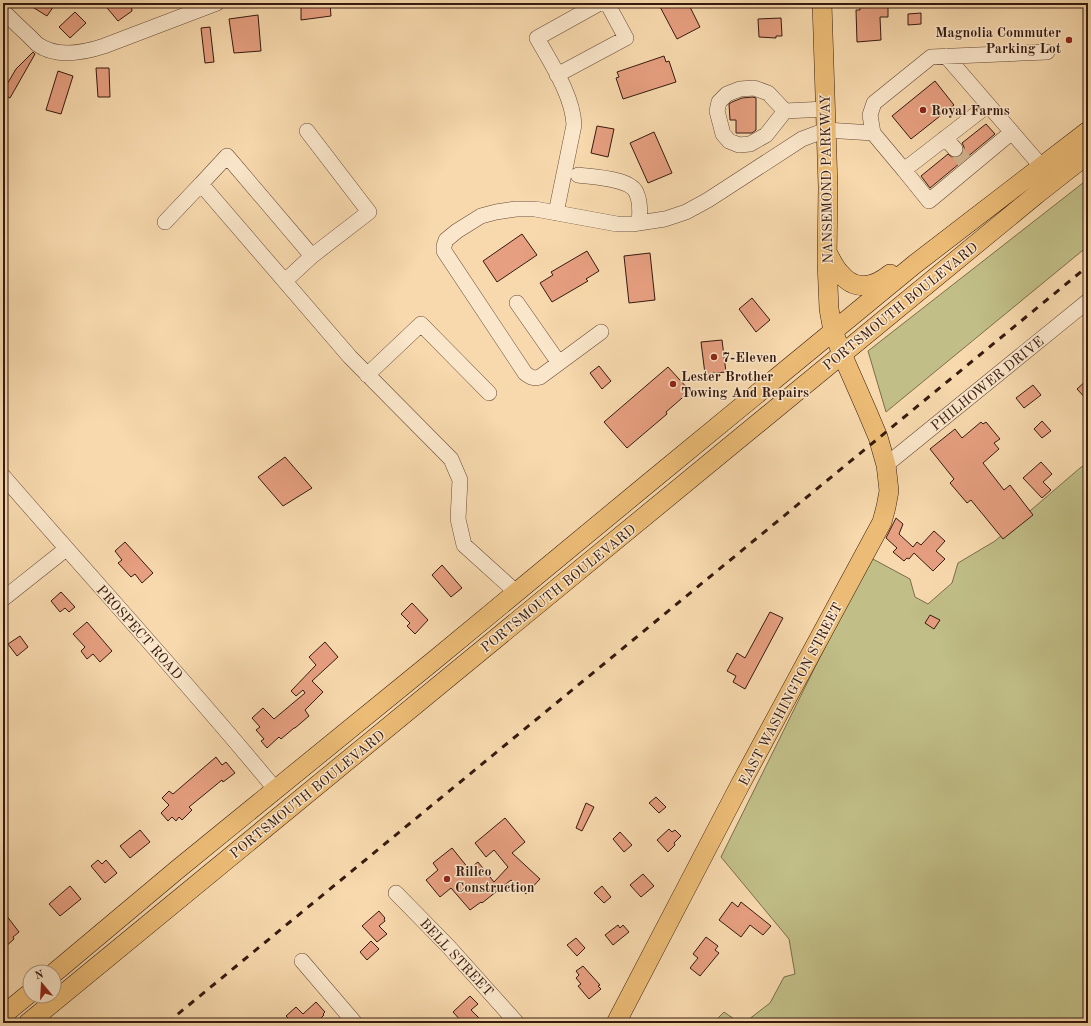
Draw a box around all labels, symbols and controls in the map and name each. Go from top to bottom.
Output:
place label: Magnolia Commuter Parking Lot [935,26,1061,56]
marker: Magnolia Commuter Parking Lot [1064,35,1074,45]
street label: NANSEMOND PARKWAY [819,94,835,264]
place label: Royal Farms [931,104,1010,118]
marker: Royal Farms [918,105,928,115]
street label: PORTSMOUTH BOULEVARD [821,240,981,373]
street label: PHILHOWER DRIVE [929,334,1047,433]
place label: 7-Eleven [722,351,777,365]
marker: 7-Eleven [709,352,719,362]
place label: Lester Brother Towing And Repairs [681,370,809,400]
marker: Lester Brother Towing And Repairs [668,379,678,389]
street label: PORTSMOUTH BOULEVARD [479,522,639,655]
street label: PROSPECT ROAD [94,583,185,682]
street label: EAST WASHINGTON STREET [737,601,845,788]
street label: PORTSMOUTH BOULEVARD [228,728,388,861]
place label: Rillco Construction [455,865,535,895]
marker: Rillco Construction [442,874,452,884]
street label: BELL STREET [417,916,495,999]
north arrow [22,964,62,1004]
text: N [34,969,46,982]

